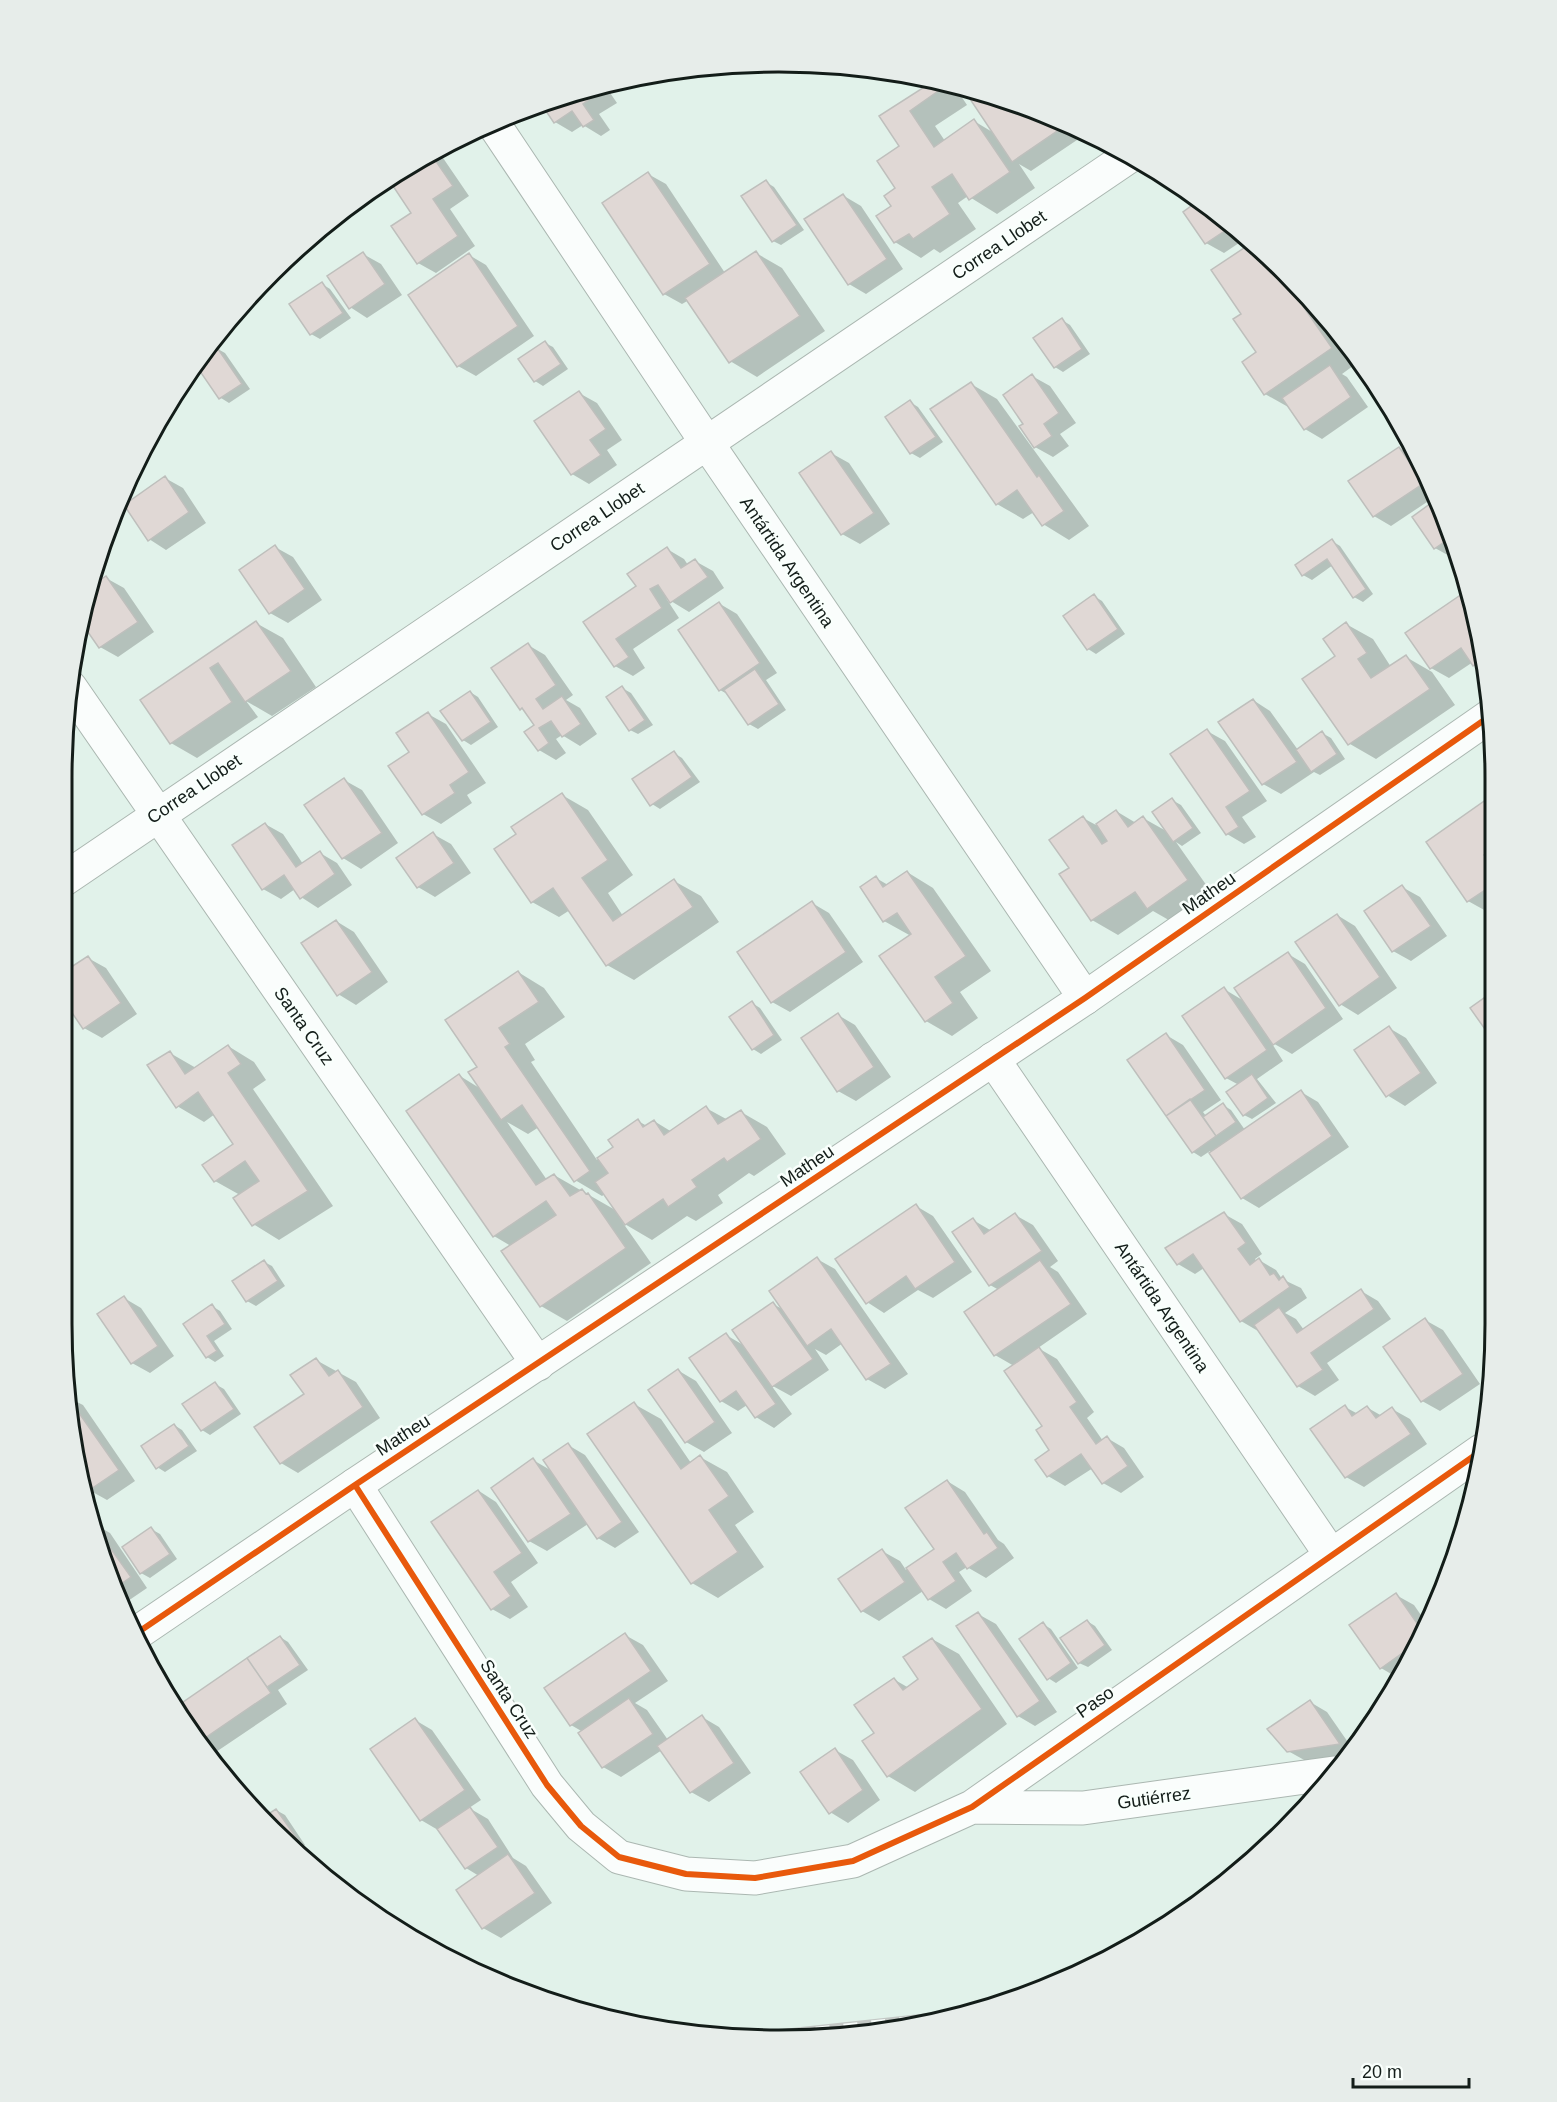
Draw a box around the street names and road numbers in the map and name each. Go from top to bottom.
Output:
street label: Correa Llobet [948,206,1050,284]
street label: Correa Llobet [546,478,648,556]
street label: Antártida Argentina [736,493,839,632]
street label: Correa Llobet [143,750,245,828]
street label: Matheu [1179,868,1239,918]
street label: Santa Cruz [270,983,338,1069]
street label: Matheu [777,1141,837,1191]
street label: Antártida Argentina [1111,1238,1214,1377]
street label: Matheu [372,1410,434,1460]
street label: Santa Cruz [476,1656,542,1742]
street label: Paso [1072,1682,1118,1722]
street label: Gutiérrez [1116,1783,1192,1813]

